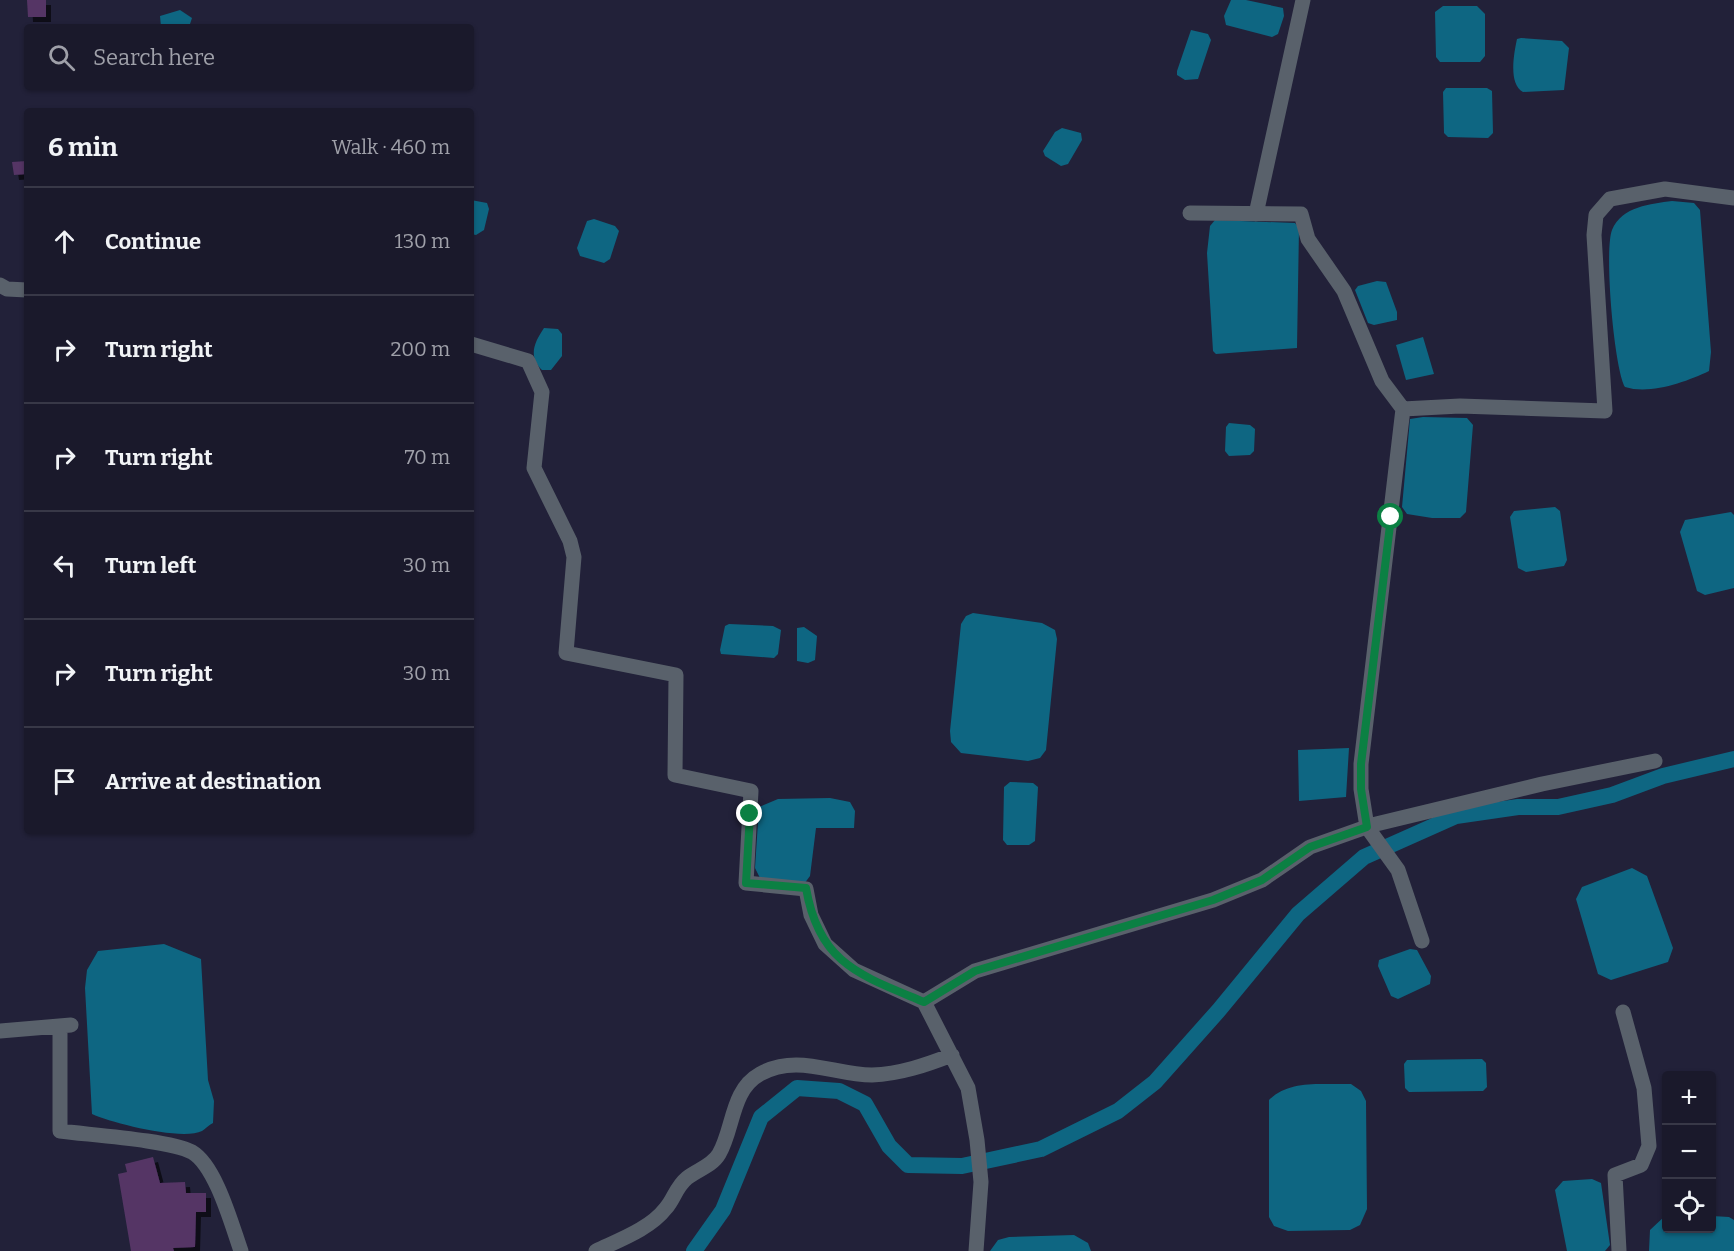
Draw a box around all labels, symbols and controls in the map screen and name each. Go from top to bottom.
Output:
search box [24,24,474,90]
icon: search [45,41,78,74]
text: Search here [93,44,215,71]
text: 6 min [48,132,118,163]
text: Walk · 460 m [332,135,450,159]
icon: ahead [48,225,81,258]
text: Continue [105,228,201,255]
text: 130 m [395,229,450,253]
icon: right [48,333,81,366]
text: Turn right [105,336,213,363]
text: 200 m [390,337,450,361]
icon: right [48,441,81,474]
text: Turn right [105,444,213,471]
text: 70 m [404,445,450,469]
route start [1377,503,1403,529]
icon: left [48,549,81,582]
text: Turn left [105,552,197,579]
text: 30 m [403,553,450,577]
icon: right [48,657,81,690]
text: Turn right [105,660,213,687]
text: 30 m [403,661,450,685]
icon: arrive [48,765,81,798]
text: Arrive at destination [105,768,321,795]
route end [736,800,762,826]
map controls [1662,1071,1716,1233]
button: + [1662,1071,1716,1125]
button: − [1662,1125,1716,1179]
button: locate [1662,1179,1716,1233]

